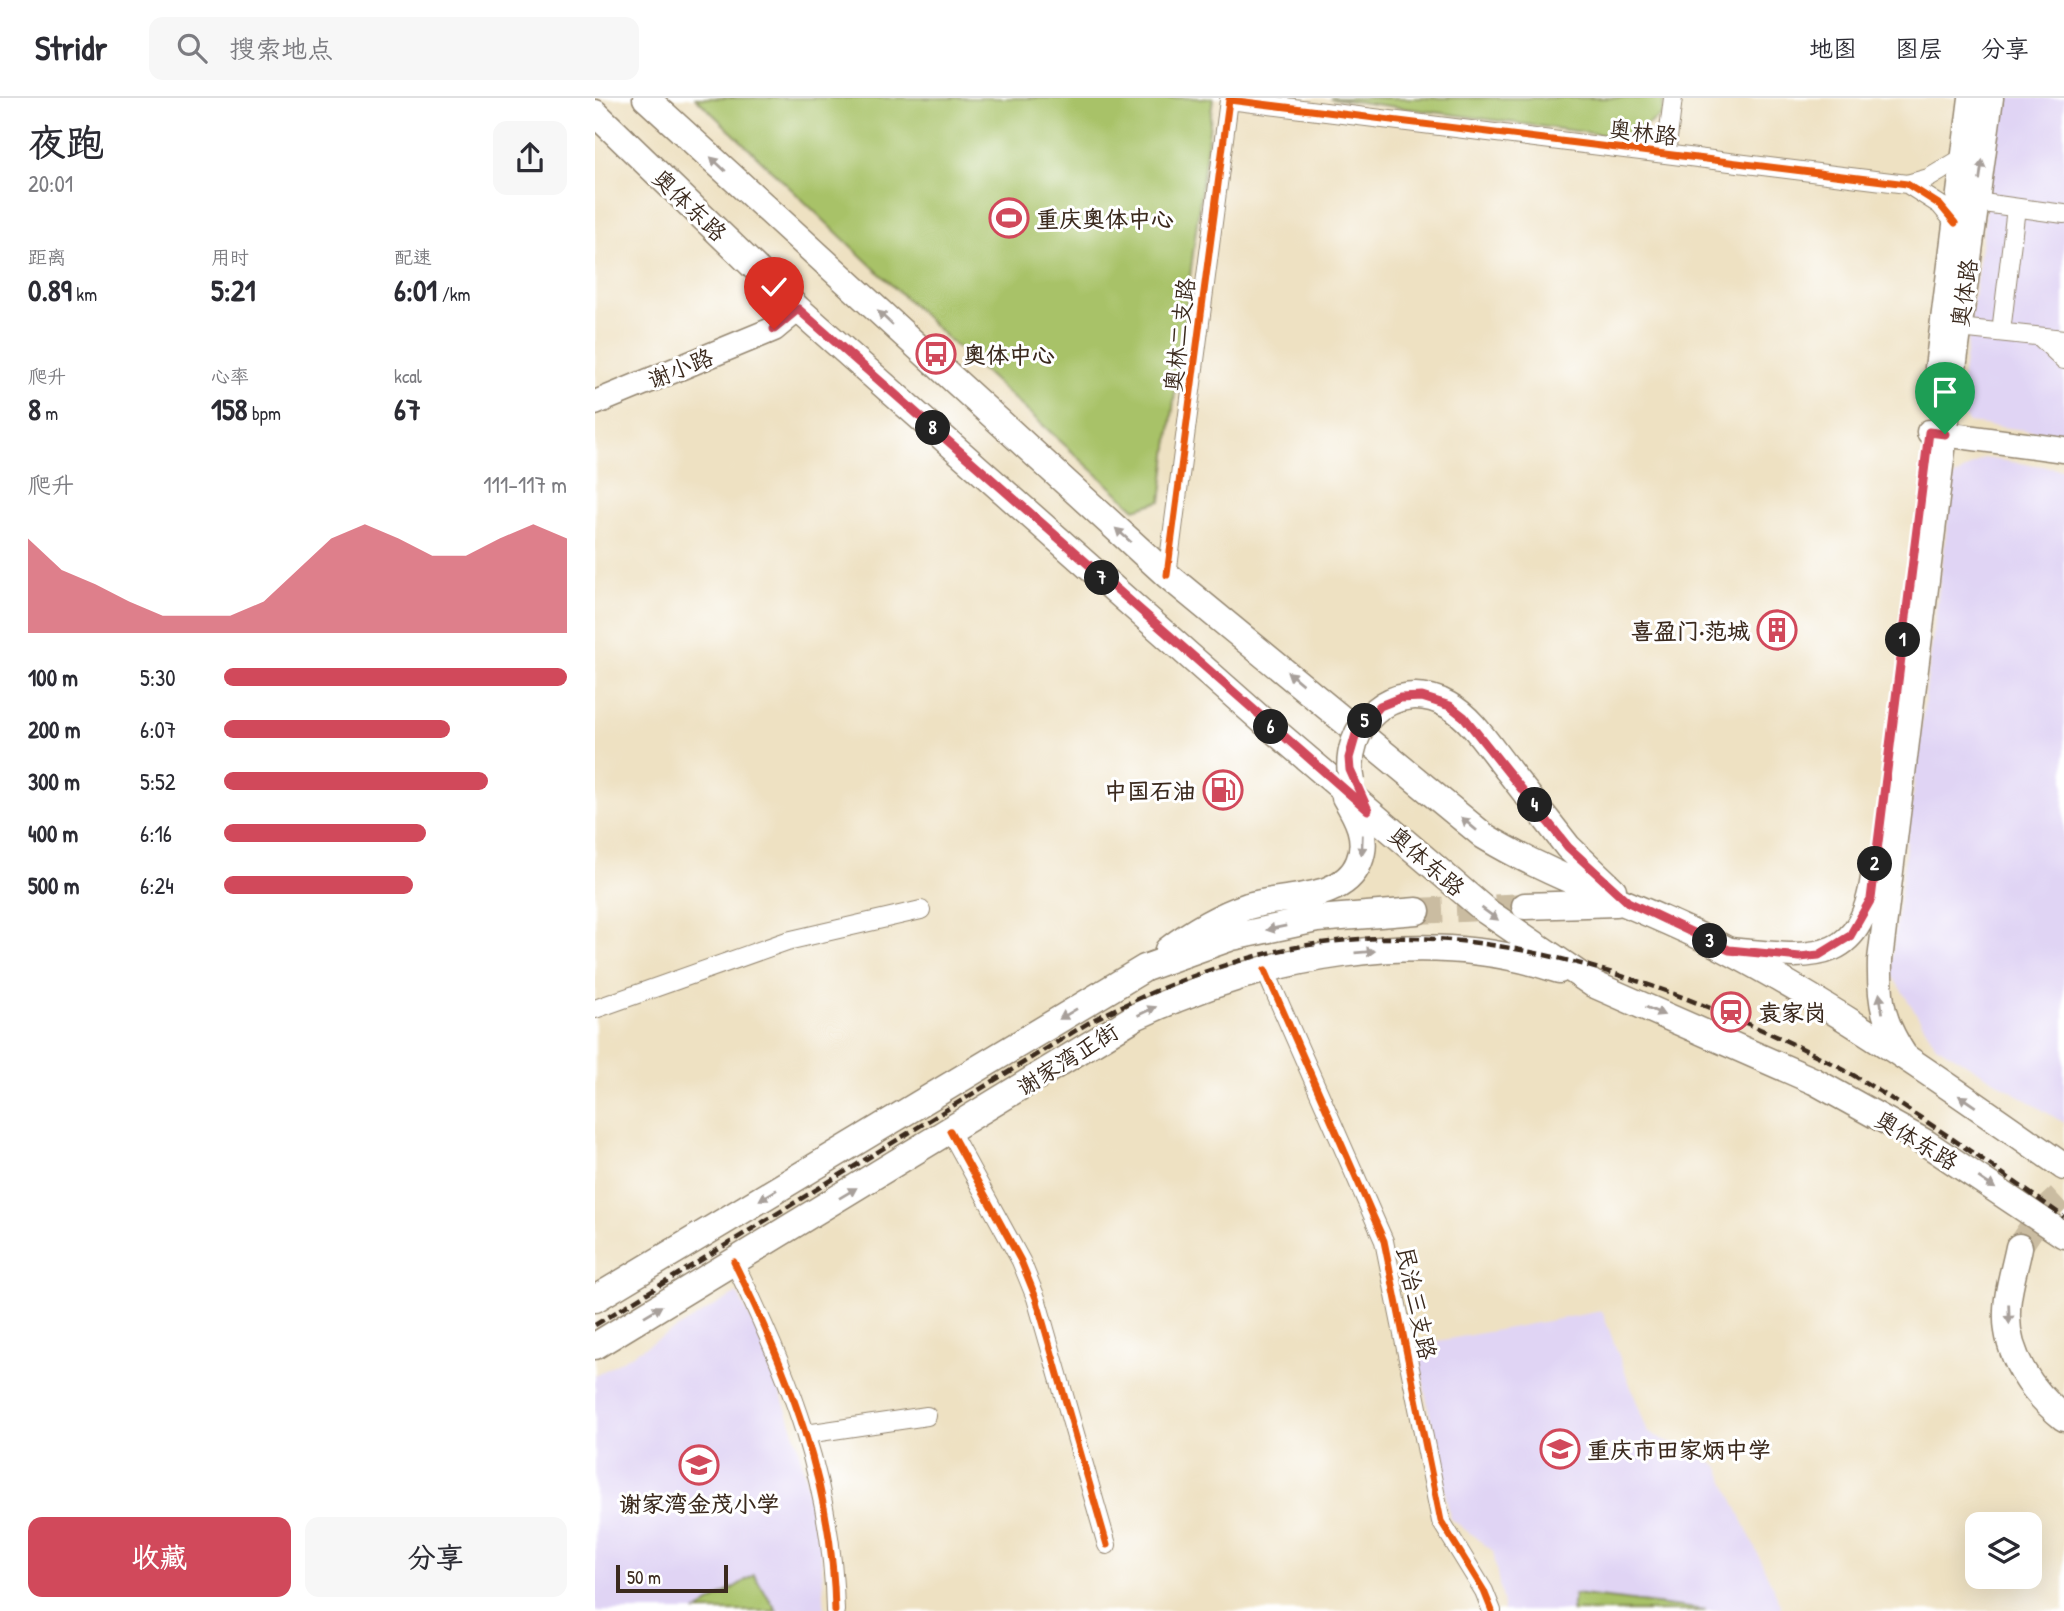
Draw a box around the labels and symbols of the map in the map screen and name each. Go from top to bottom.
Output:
street label: 奥林路 [1607,112,1679,152]
one-way arrow [710,156,727,172]
one-way arrow [1975,159,1986,181]
street label: 奥体东路 [646,162,734,248]
sports icon: 重庆奥体中心 [988,197,1030,239]
place label: 重庆奥体中心 [1036,203,1174,234]
pin [744,257,804,329]
street label: 奥体路 [1944,257,1984,329]
street label: 奥林二支路 [1157,276,1201,394]
one-way arrow [877,310,894,326]
bus stop icon: 奥体中心 [915,333,957,375]
place label: 奥体中心 [963,339,1055,370]
street label: 谢小路 [642,341,718,395]
pin [1915,362,1975,434]
pin: 8 [915,410,951,446]
one-way arrow [1115,528,1132,543]
pin: 7 [1085,560,1119,596]
building icon: 喜盈门·范城 [1756,609,1798,651]
place label: 喜盈门·范城 [1630,615,1750,646]
pin: 1 [1885,622,1921,658]
one-way arrow [1286,671,1304,686]
pin: 5 [1347,704,1383,738]
pin: 6 [1253,710,1289,744]
fuel station icon: 中国石油 [1202,769,1244,811]
place label: 中国石油 [1104,775,1196,806]
pin: 4 [1517,788,1553,822]
one-way arrow [1461,817,1478,832]
street label: 奥体东路 [1382,819,1472,903]
one-way arrow [1356,834,1367,856]
pin: 2 [1857,846,1893,882]
one-way arrow [1481,907,1499,921]
one-way arrow [1265,922,1287,933]
pin: 3 [1693,924,1727,958]
one-way arrow [1355,946,1377,957]
station icon: 袁家岗 [1710,991,1752,1033]
one-way arrow [1875,992,1886,1014]
place label: 袁家岗 [1758,997,1827,1028]
one-way arrow [1137,1005,1157,1017]
one-way arrow [1645,1005,1665,1017]
one-way arrow [1058,1008,1077,1021]
street label: 谢家湾正街 [1010,1015,1124,1103]
one-way arrow [1958,1095,1977,1108]
street label: 奥体东路 [1870,1103,1964,1177]
one-way arrow [1978,1176,1996,1190]
one-way arrow [838,1187,858,1200]
one-way arrow [758,1188,777,1201]
street label: 民治三支路 [1390,1244,1444,1362]
one-way arrow [2003,1303,2014,1325]
one-way arrow [644,1304,663,1317]
school or university icon: 重庆市田家炳中学 [1539,1428,1581,1470]
place label: 重庆市田家炳中学 [1587,1434,1771,1465]
school or university icon: 谢家湾金茂小学 [678,1444,720,1486]
place label: 谢家湾金茂小学 [619,1488,780,1519]
scale bar [616,1562,728,1594]

